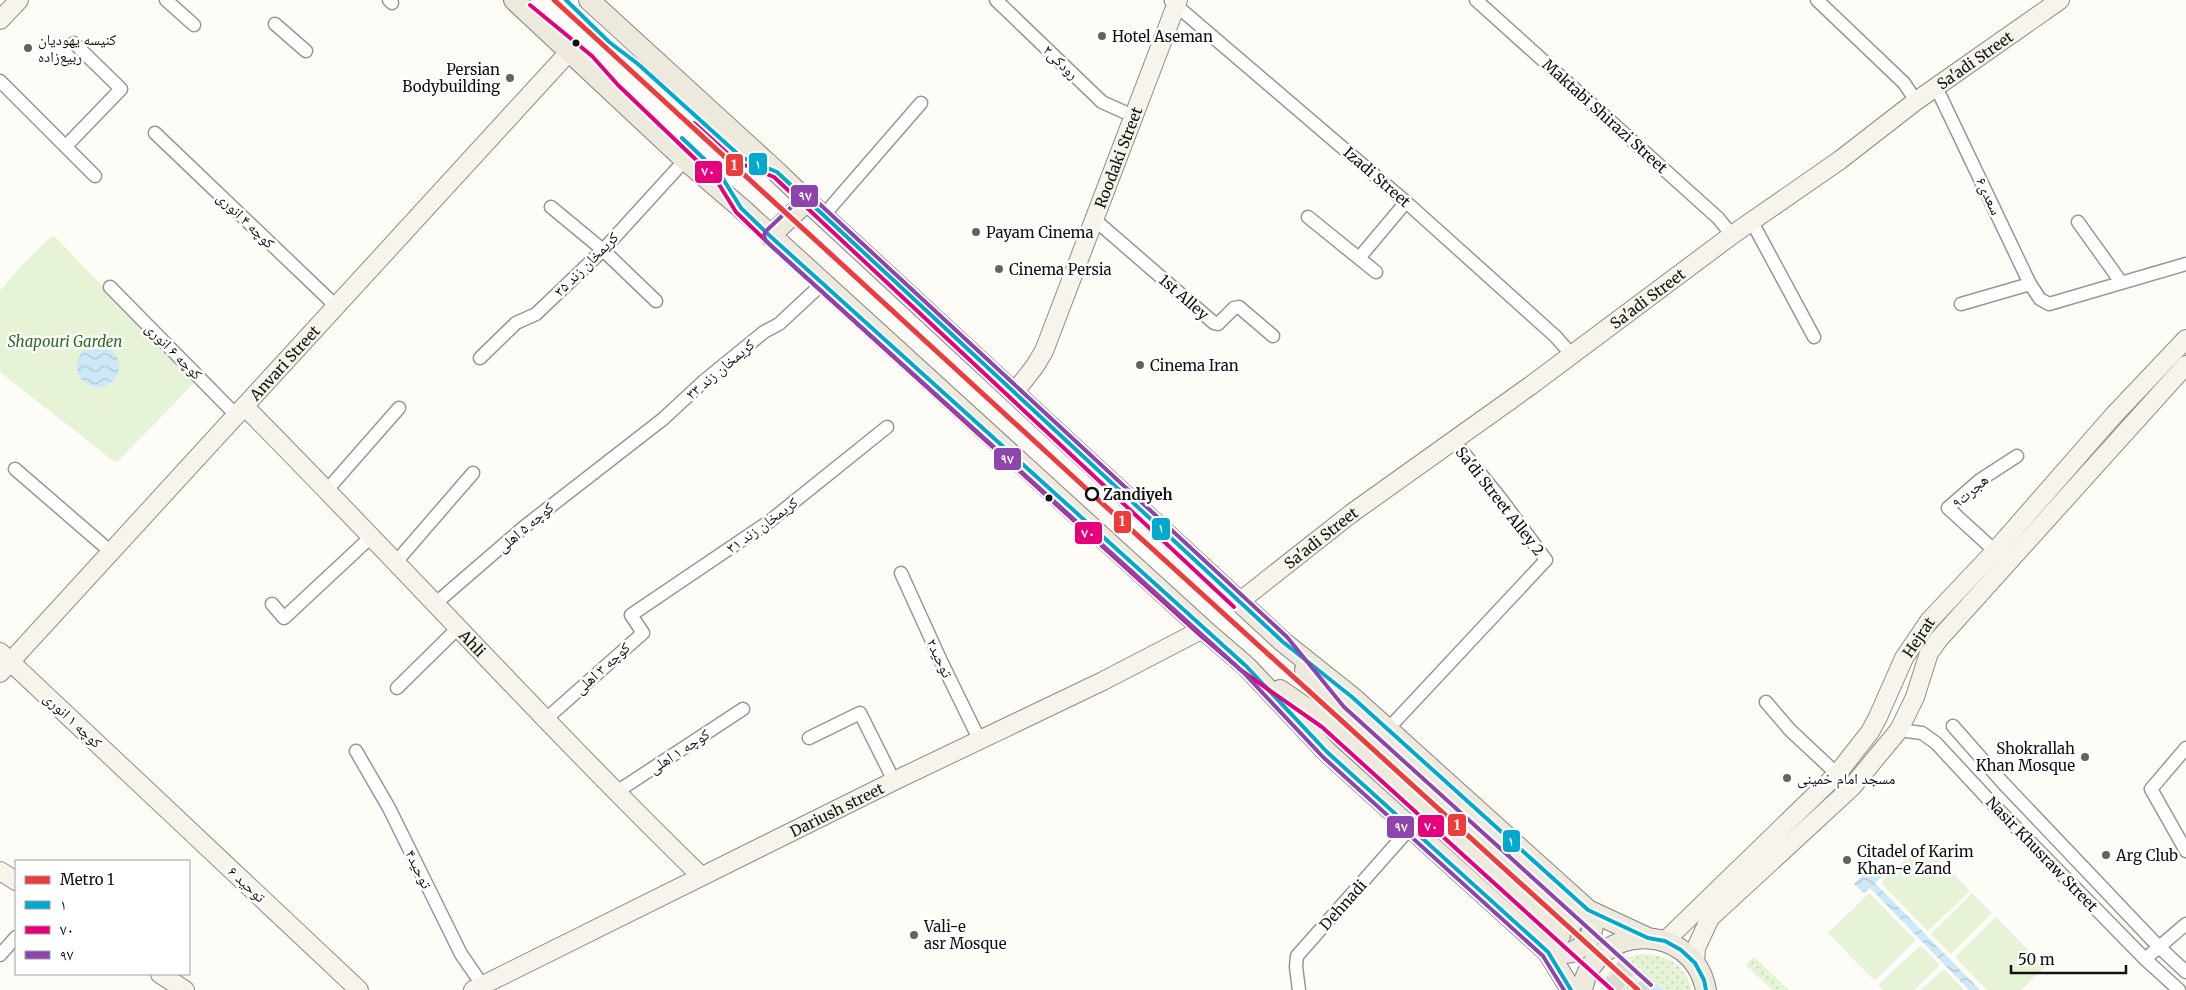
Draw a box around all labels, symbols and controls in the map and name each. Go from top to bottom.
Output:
place label: Hotel Aseman [1112,27,1213,46]
street label: Sa'adi Street [1933,27,2017,93]
place label: کنیسه یهودیان ربیع‌زاده [38,30,116,67]
marker: Hotel Aseman [1096,30,1108,42]
unlabelled marker [571,38,581,48]
street label: رودکی۲ [1038,40,1083,84]
marker: کنیسه یهودیان ربیع‌زاده [22,42,34,54]
street label: Maktabi Shirazi Street [1539,55,1671,177]
place label: Persian Bodybuilding [402,60,500,96]
marker: Persian Bodybuilding [504,72,516,84]
street label: Roodaki Street [1090,104,1146,211]
street label: Izadi Street [1340,143,1414,211]
line badge: ۱ [748,152,768,176]
line badge: 1 [725,153,744,177]
text: ۱ [755,155,761,173]
text: 1 [731,156,738,174]
line badge: ۷۰ [694,160,723,184]
text: ۷۰ [701,162,715,180]
street label: سعدی۶ [1971,174,2006,218]
line badge: ۹۷ [790,184,819,208]
text: ۹۷ [798,187,812,205]
street label: کوچه ۴ انوری [212,188,279,253]
place label: Payam Cinema [986,223,1093,242]
marker: Payam Cinema [970,226,982,238]
street label: کریمخان زند ۳۵ [550,228,623,301]
place label: Cinema Persia [1009,260,1112,279]
marker: Cinema Persia [993,263,1005,275]
street label: Sa'adi Street [1606,264,1689,332]
street label: 1st Alley [1155,270,1213,324]
street label: کوچه ۶ انوری [141,318,207,384]
street label: Anvari Street [245,321,324,405]
park label: Shapouri Garden [8,332,122,351]
street label: کریمخان زند ۳۳ [682,335,759,404]
place label: Cinema Iran [1150,356,1239,375]
marker: Cinema Iran [1134,359,1146,371]
street label: Sa'di Street Alley 2 [1452,443,1548,559]
line badge: ۹۷ [993,447,1022,471]
text: ۹۷ [1000,450,1014,468]
street label: هجرت۹ [1948,470,1992,512]
place label: Zandiyeh [1103,485,1172,504]
marker: Zandiyeh [1085,487,1099,501]
street label: کریمخان زند ۳۱ [723,493,802,558]
unlabelled marker [1044,493,1054,503]
street label: کوچه ۵ اهلی [493,498,558,557]
street label: Sa'adi Street [1280,503,1361,573]
line badge: 1 [1113,510,1132,534]
text: 1 [1119,512,1126,530]
line badge: ۱ [1151,517,1171,541]
text: ۱ [1158,519,1164,537]
line badge: ۷۰ [1074,521,1103,545]
text: ۷۰ [1081,524,1095,542]
street label: Hejrat [1898,613,1939,661]
street label: Ahli [455,625,490,661]
street label: توحید۲ [923,635,958,681]
street label: کوچه ۳ اهلی [570,638,635,699]
street label: کوچه ۱ انوری [39,688,106,753]
street label: کوچه ۱ اهلی [645,724,713,778]
place label: Shokrallah Khan Mosque [1976,739,2075,775]
marker: Shokrallah Khan Mosque [2079,751,2091,763]
place label: مسجد امام خمینی [1797,769,1896,789]
marker: مسجد امام خمینی [1781,772,1793,784]
street label: Dariush street [787,778,887,841]
street label: Nasir Khusraw Street [1982,793,2102,916]
line badge: 1 [1447,813,1467,837]
line badge: ۷۰ [1417,814,1445,838]
line badge: ۹۷ [1386,815,1415,839]
text: 1 [1454,816,1461,834]
text: ۷۰ [1424,817,1438,835]
text: ۹۷ [1394,818,1408,836]
line badge: ۱ [1502,829,1521,853]
text: ۱ [1508,832,1514,850]
place label: Citadel of Karim Khan-e Zand [1857,842,1974,878]
street label: توحید۴ [401,846,437,892]
place label: Arg Club [2115,846,2178,865]
marker: Arg Club [2100,849,2112,861]
marker: Citadel of Karim Khan-e Zand [1841,854,1853,866]
legend [15,860,190,975]
street label: ۶ توحید [224,862,270,907]
text: Metro 1 [60,870,114,889]
street label: Dehnadi [1315,876,1371,934]
text: ۱ [60,895,67,914]
place label: Vali-e asr Mosque [923,917,1007,953]
text: ۷۰ [60,920,73,939]
marker: Vali-e asr Mosque [908,929,920,941]
scale bar [2011,942,2126,974]
text: ۹۷ [60,945,74,964]
text: 50 m [2018,950,2055,969]

